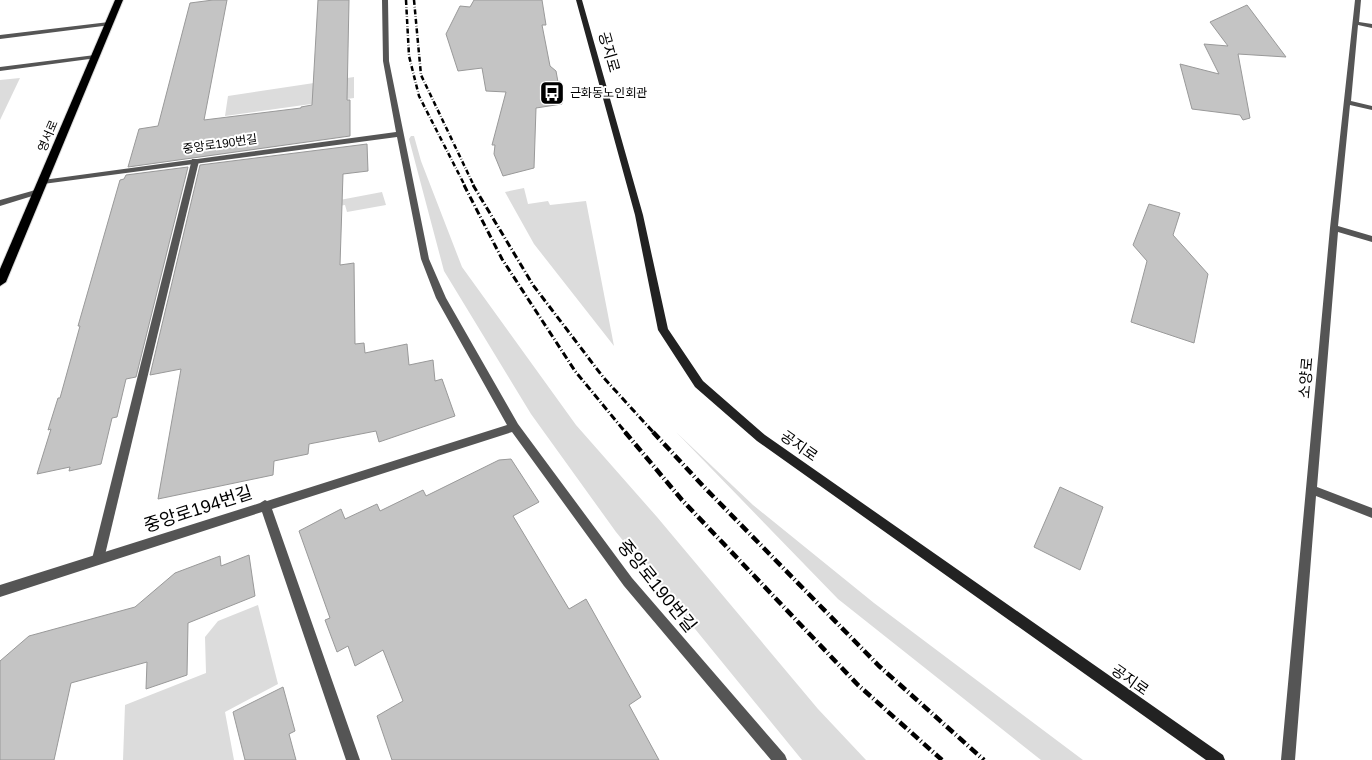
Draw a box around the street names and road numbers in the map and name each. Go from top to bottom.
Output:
street label: 공지로 [596,30,623,74]
street label: 영서로 [35,118,61,154]
street label: 중앙로190번길 [182,132,258,156]
street label: 소양로 [1295,357,1316,399]
street label: 공지로 [777,427,821,464]
street label: 중앙로194번길 [141,482,255,536]
street label: 중앙로190번길 [614,536,700,636]
street label: 공지로 [1108,661,1152,698]

